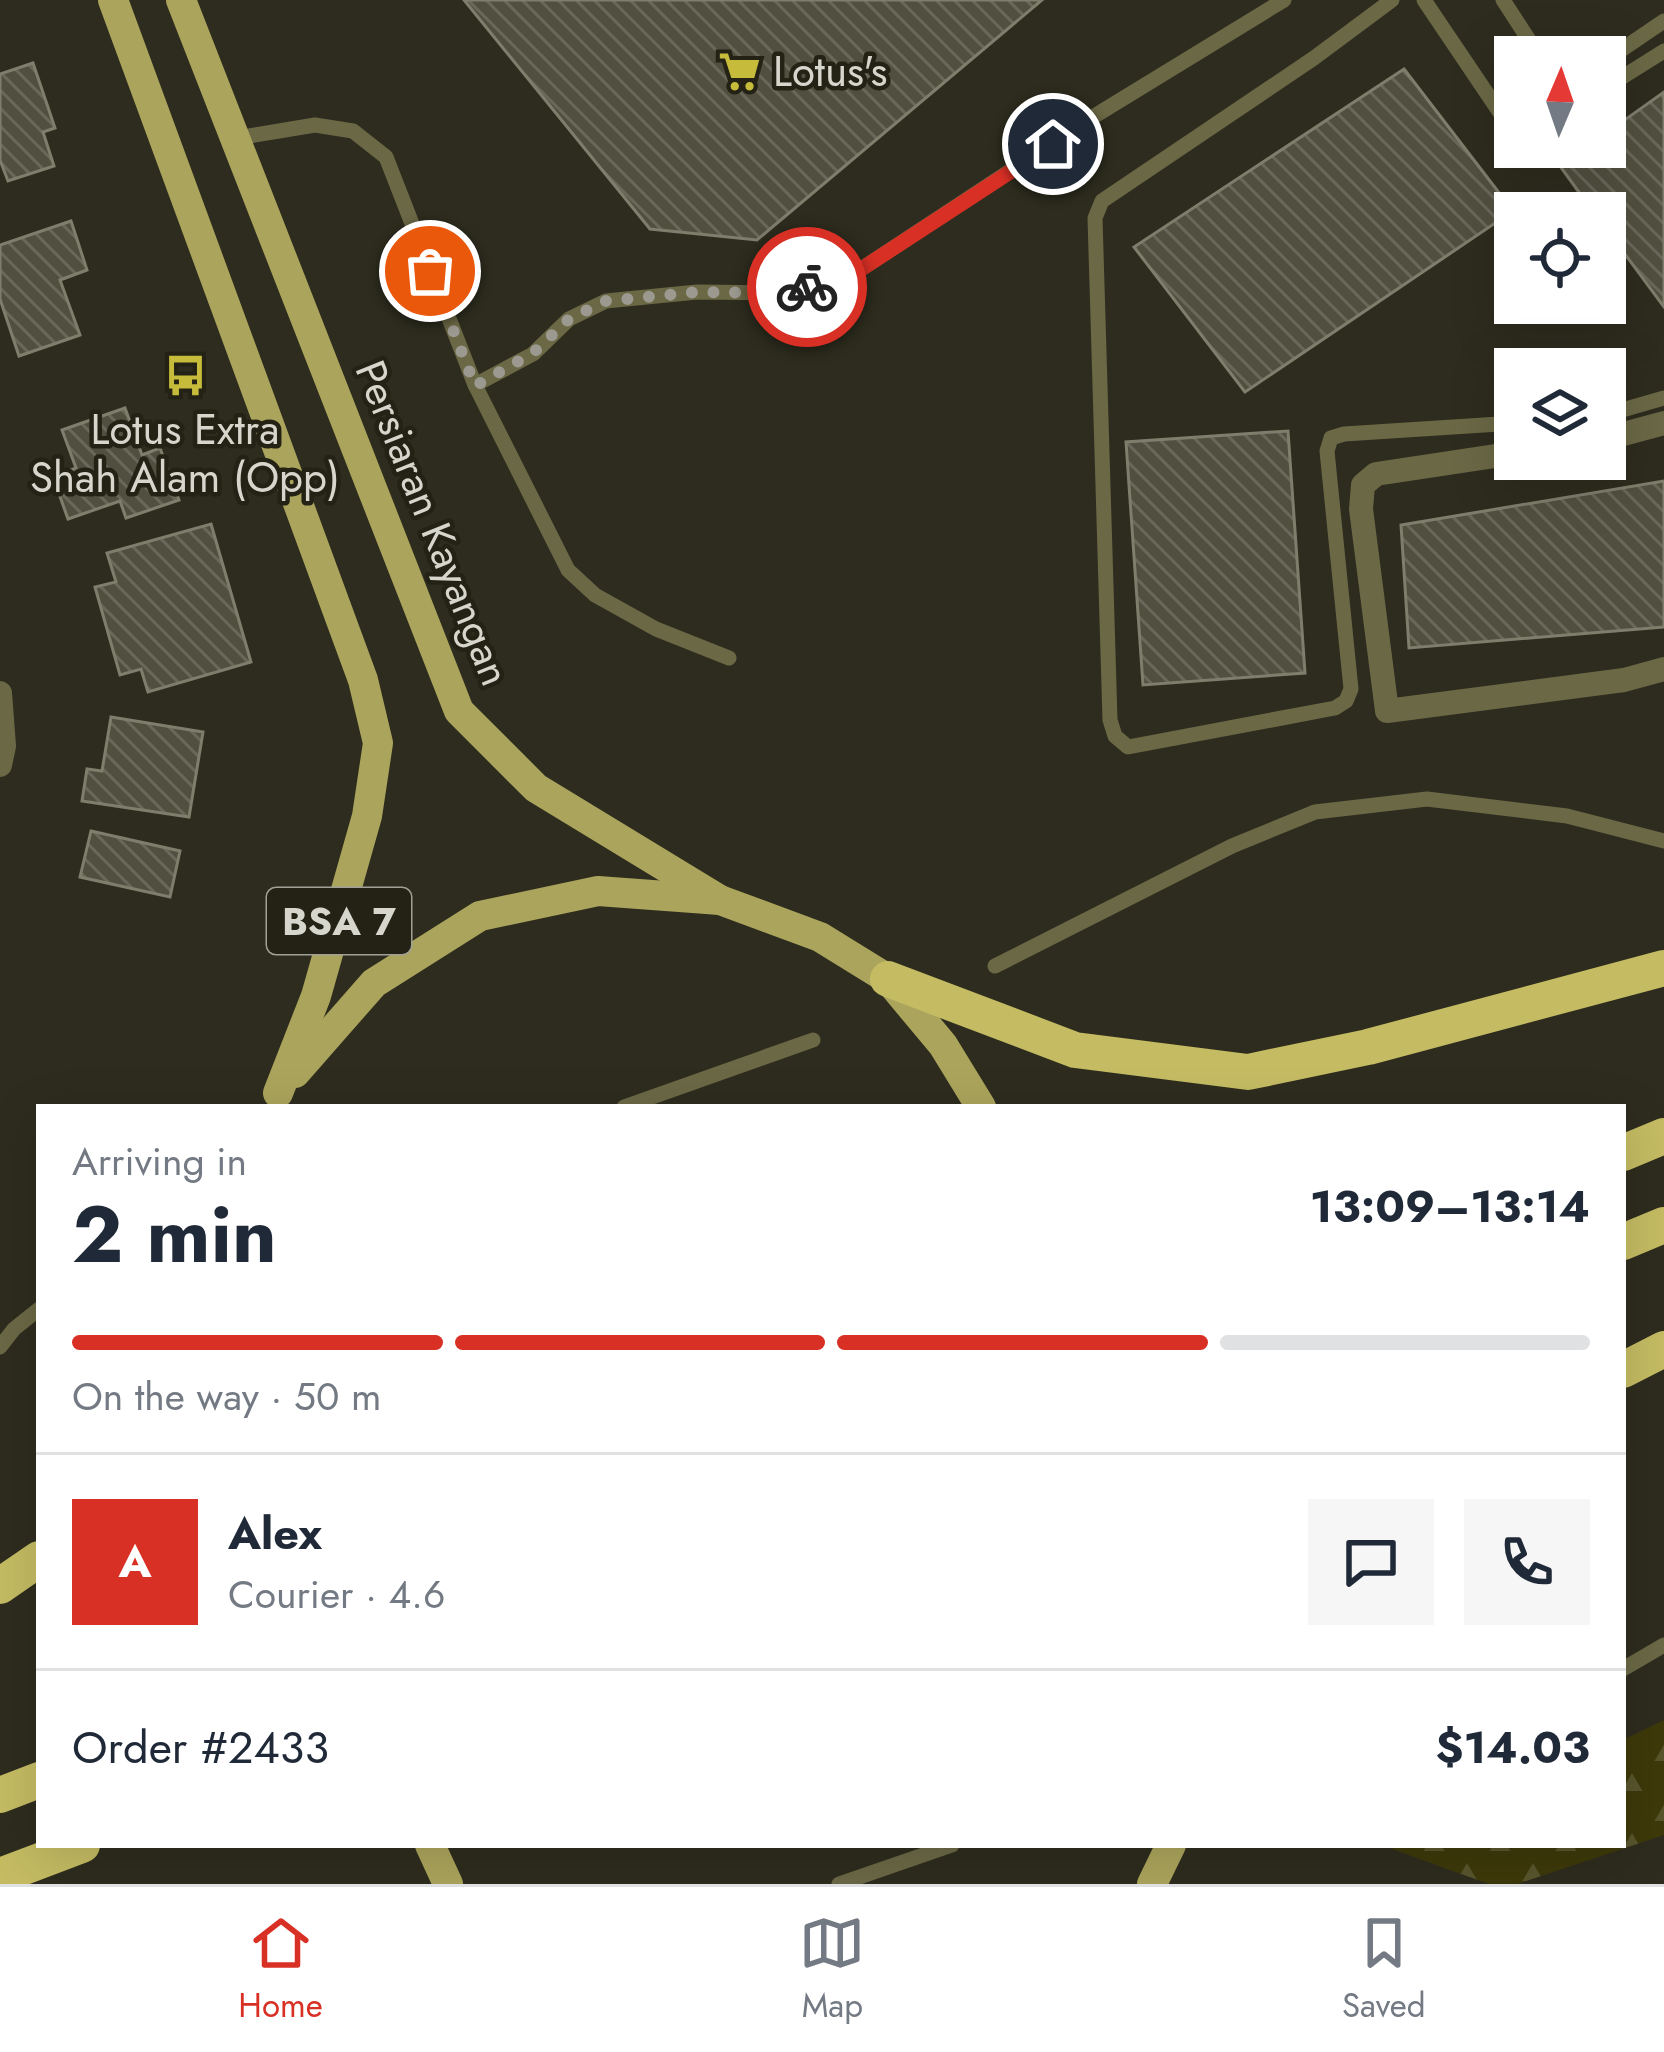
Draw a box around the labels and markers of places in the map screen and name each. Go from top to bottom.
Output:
place label: Lotus's [773,41,887,102]
supermarket icon: Lotus's [716,48,762,94]
pin [1002,93,1104,195]
pin [379,220,481,322]
bus stop icon: Lotus Extra Shah Alam (Opp) [162,352,208,398]
place label: Lotus Extra Shah Alam (Opp) [30,399,340,508]

